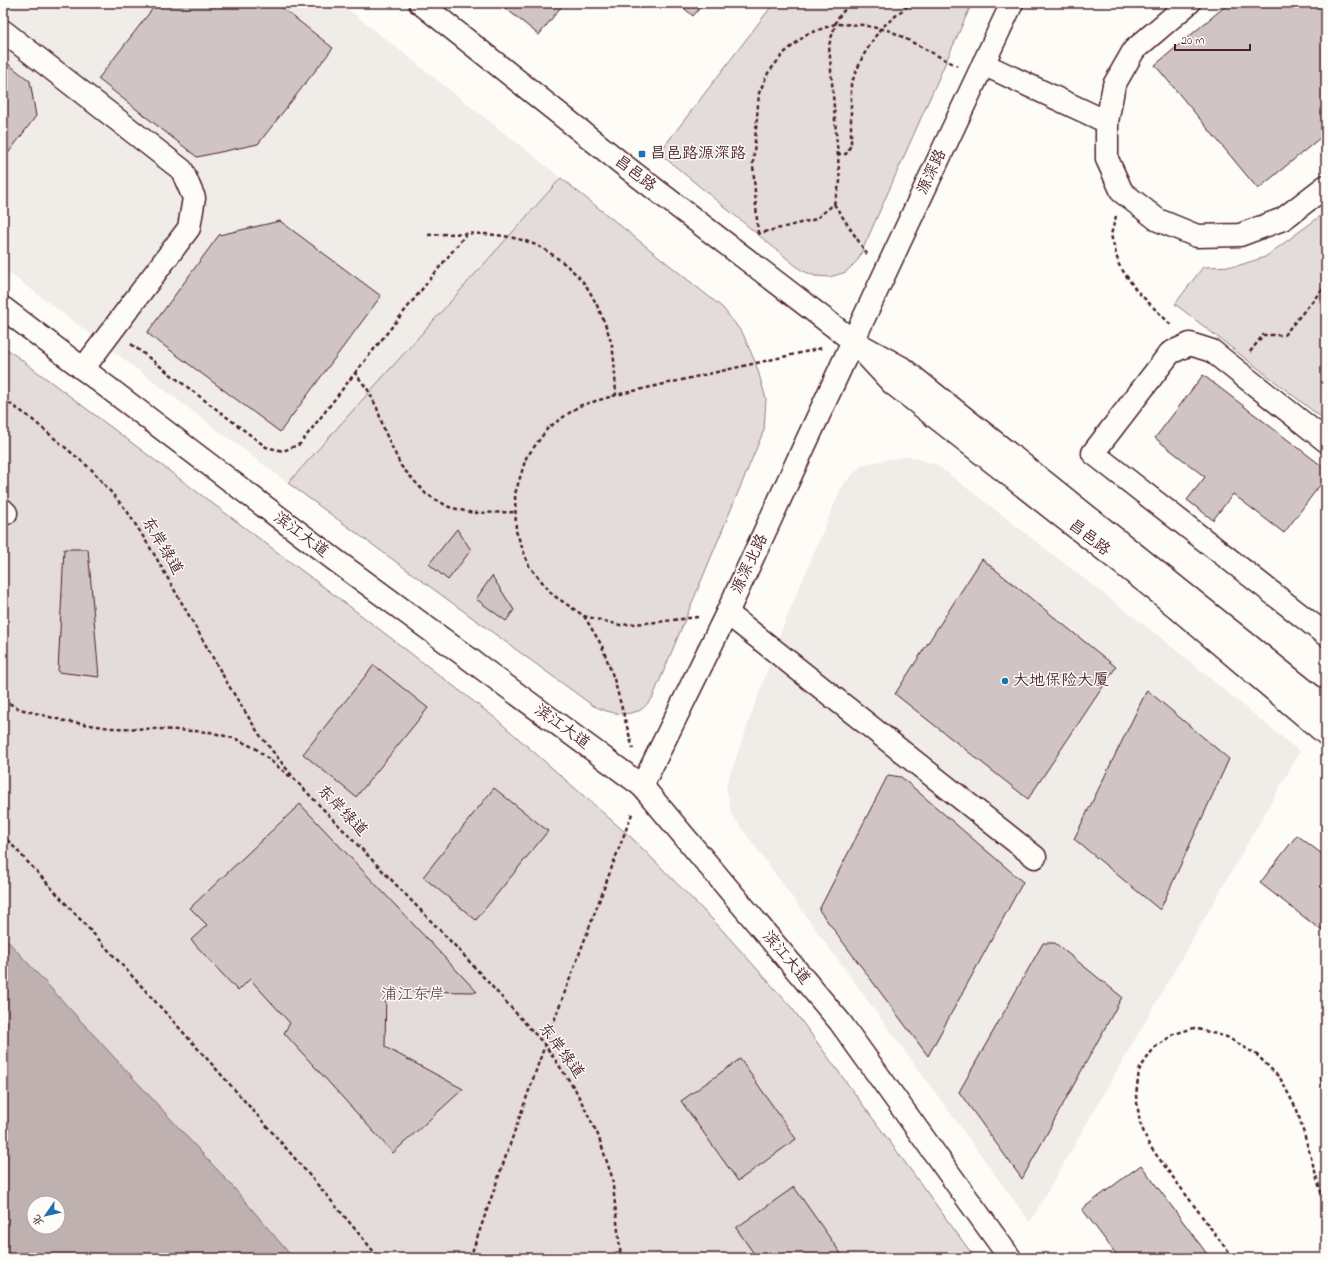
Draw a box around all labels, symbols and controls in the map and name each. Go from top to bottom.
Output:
scale bar [1175,26,1250,52]
text: 20 m [1181,32,1204,50]
place label: 昌邑路源深路 [650,142,746,166]
street label: 源深路 [911,145,953,199]
marker: 昌邑路源深路 [637,149,647,159]
street label: 昌邑路 [609,150,661,198]
street label: 滨江大道 [268,506,334,564]
street label: 东岸绿道 [135,512,189,580]
street label: 昌邑路 [1063,514,1115,562]
street label: 源深北路 [726,530,774,598]
place label: 大地保险大厦 [1013,669,1109,693]
marker: 大地保险大厦 [1000,676,1010,686]
street label: 滨江大道 [529,698,595,756]
street label: 东岸绿道 [311,780,373,842]
street label: 滨江大道 [756,926,816,990]
park label: 浦江东岸 [381,983,445,1007]
street label: 东岸绿道 [532,1018,590,1084]
north arrow [26,1195,66,1235]
text: 北 [29,1211,48,1229]

